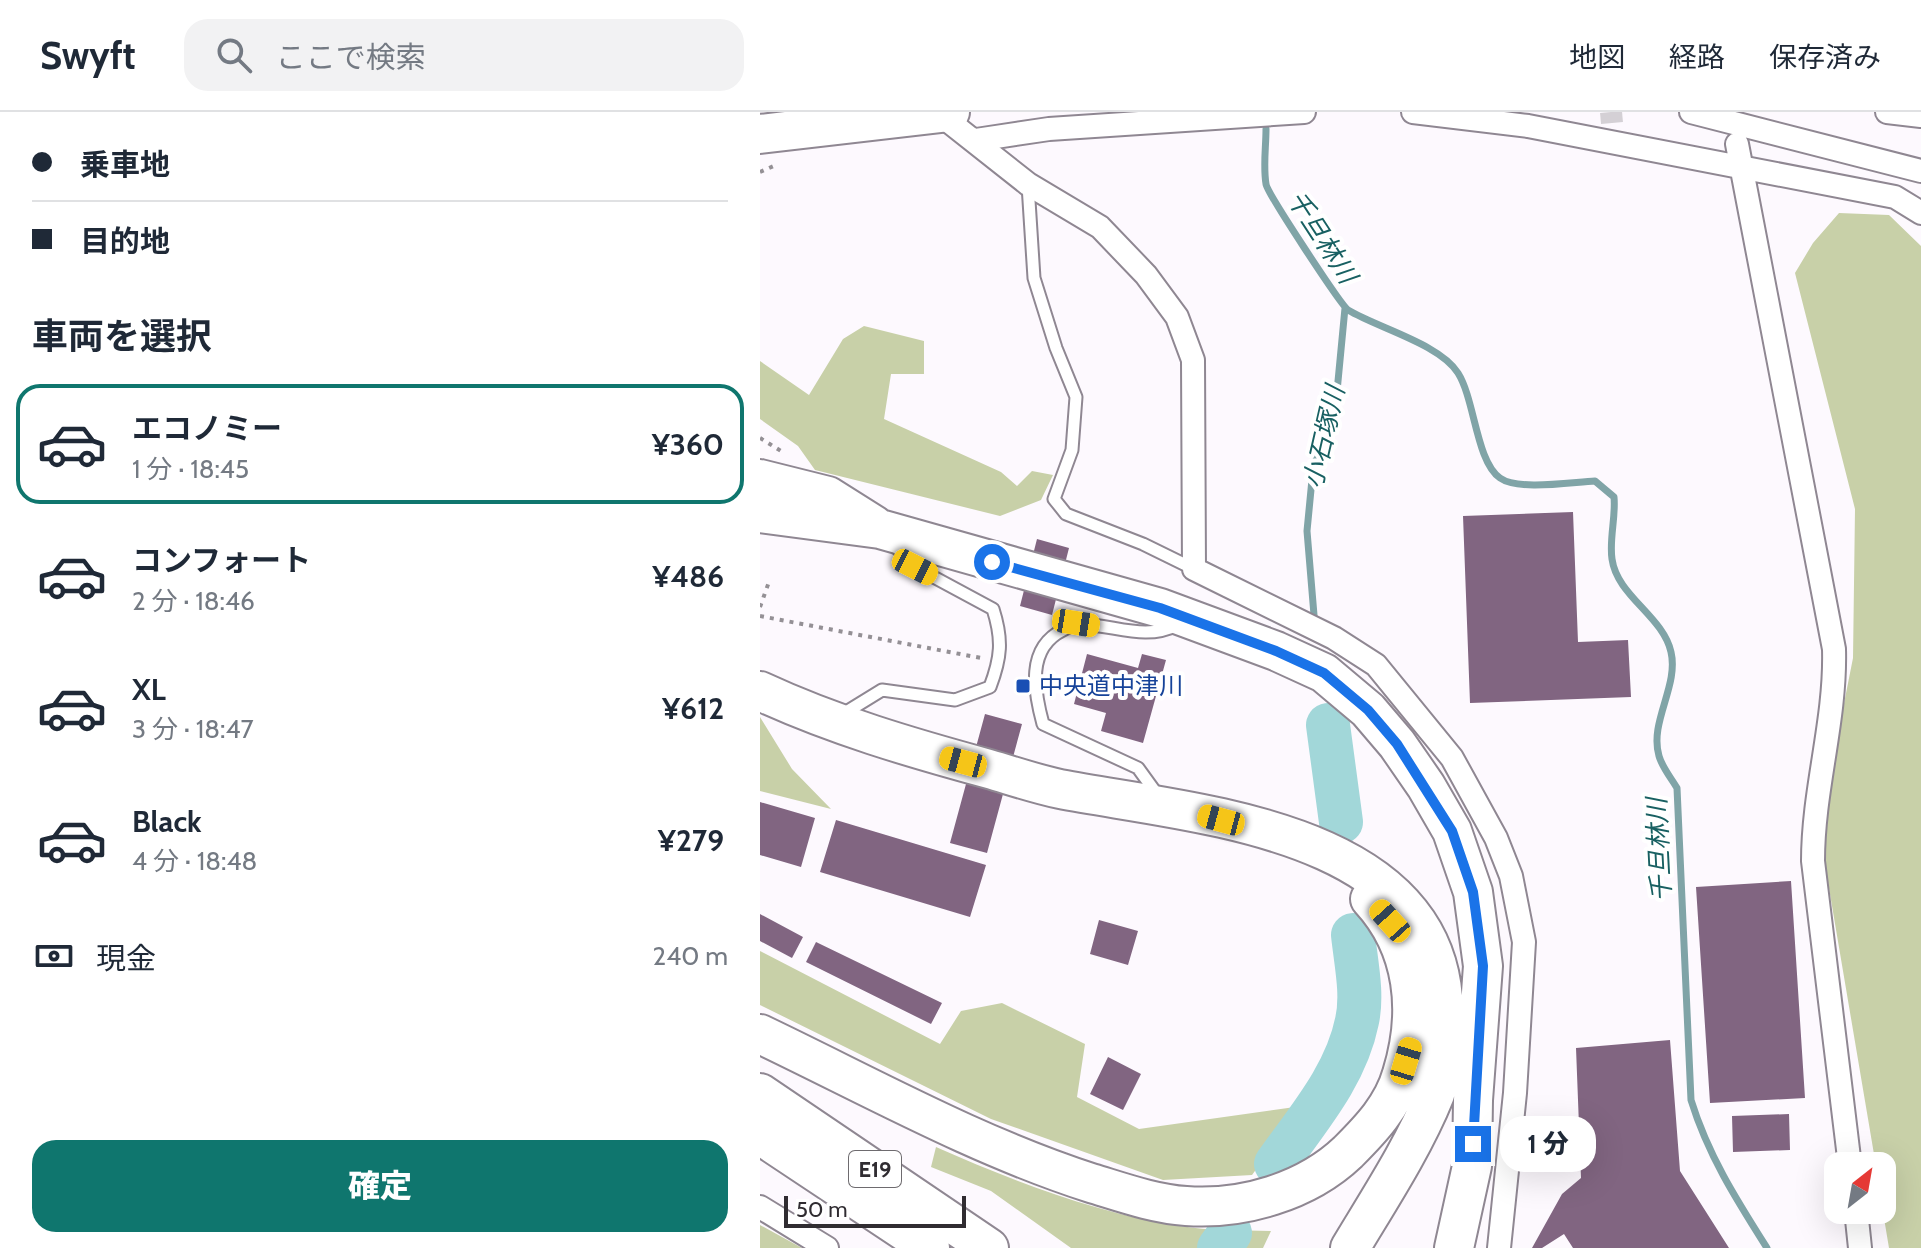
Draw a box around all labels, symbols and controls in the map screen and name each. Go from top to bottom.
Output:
search box [184,19,744,91]
text: Swyft [40,32,136,79]
icon: search [212,33,256,77]
text: ここで検索 [276,39,426,76]
text: 地図 [1569,40,1625,74]
text: 経路 [1669,40,1725,74]
text: 保存済み [1769,40,1881,74]
text: 乗車地 [80,146,170,183]
water label: 千旦林川 [1280,185,1365,292]
text: 目的地 [80,223,170,260]
text: 車両を選択 [32,314,212,358]
water label: 小石塚川 [1297,380,1352,491]
icon: car [36,408,108,480]
text: エコノミー [132,410,282,447]
text: ¥360 [652,426,724,463]
text: 1 分 · 18:45 [132,453,249,485]
icon: car [36,540,108,612]
text: コンフォート [132,542,311,579]
route start [974,544,1010,580]
car [888,545,942,589]
text: ¥486 [652,558,724,595]
text: 2 分 · 18:46 [132,585,255,617]
car [1050,607,1102,639]
text: XL [132,671,166,708]
place label: 中央道中津川 [1039,671,1183,700]
icon: car [36,672,108,744]
marker: 中央道中津川 [1014,677,1032,695]
text: ¥612 [662,690,724,727]
text: 3 分 · 18:47 [132,713,254,745]
car [937,744,989,780]
water label: 千旦林川 [1640,794,1678,903]
car [1195,802,1247,838]
text: Black [132,803,202,840]
icon: car [36,804,108,876]
text: ¥279 [658,822,724,859]
text: 4 分 · 18:48 [132,845,257,877]
car [1365,895,1415,947]
icon: cash [32,934,76,978]
text: 現金 [96,940,156,977]
text: 240 m [653,940,728,972]
car [1388,1035,1424,1087]
callout: 1 分 [1501,1116,1597,1172]
route end [1455,1126,1491,1162]
text: 1 分 [1527,1128,1569,1160]
button: 確定 [32,1140,728,1232]
road number: E19 [849,1151,901,1187]
north arrow [1824,1152,1896,1224]
map controls [1824,1152,1896,1224]
scale bar [784,1192,966,1228]
text: 50 m [796,1196,848,1223]

